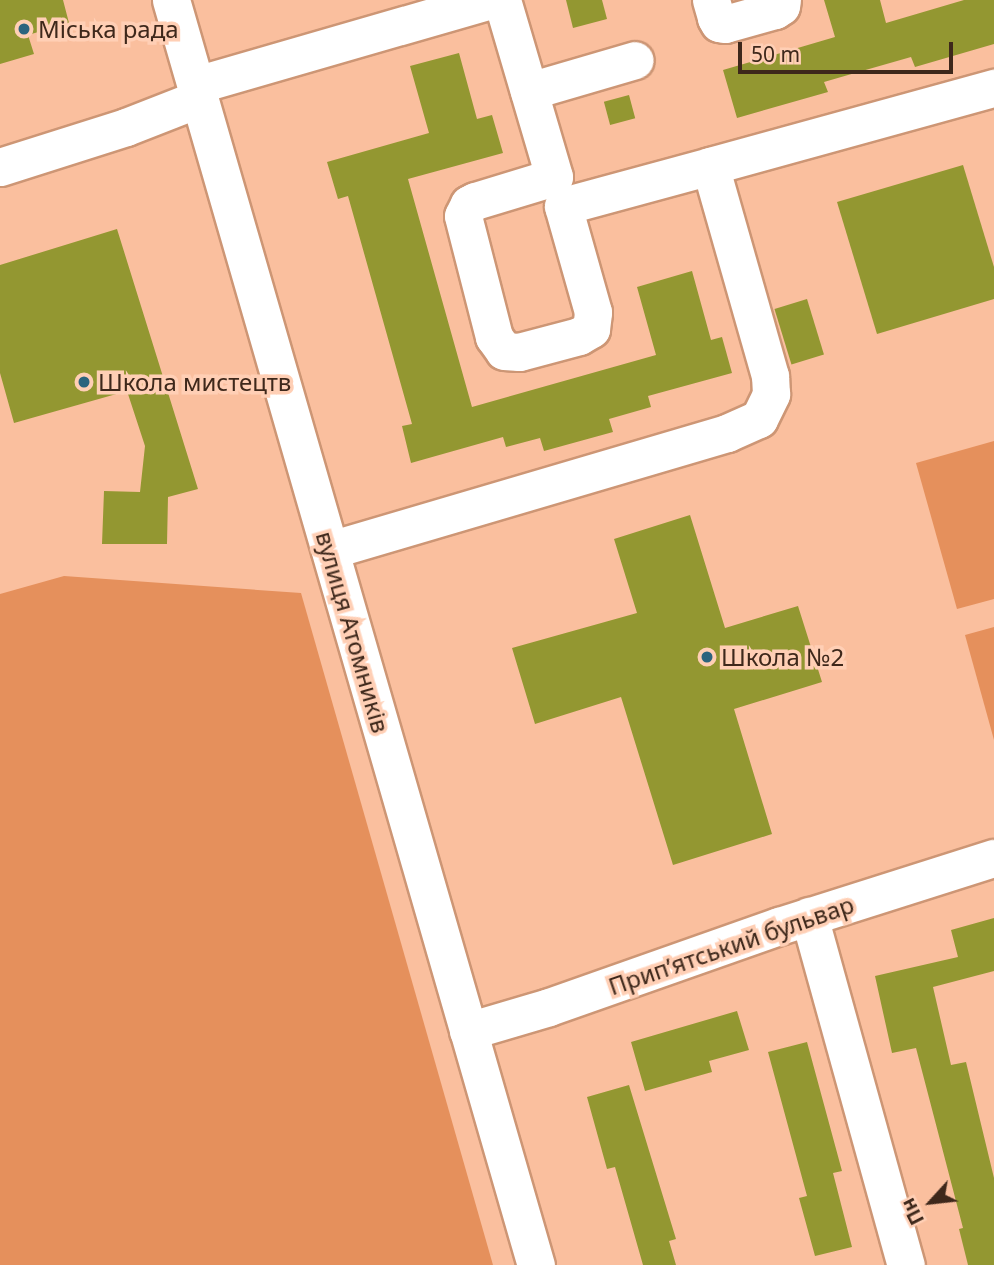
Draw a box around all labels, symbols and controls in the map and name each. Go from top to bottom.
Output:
place label: Міська рада [38,15,179,43]
marker: Міська рада [16,21,32,37]
scale bar [742,28,957,72]
text: 50 m [751,40,800,68]
place label: Школа мистецтв [98,368,291,396]
marker: Школа мистецтв [76,374,92,390]
street label: вулиця Атомників [310,528,396,736]
place label: Школа №2 [721,643,844,671]
marker: Школа №2 [699,649,715,665]
street label: Припʼятський бульвар [605,889,857,1001]
north arrow [896,1167,966,1237]
text: Пн [895,1194,930,1229]

